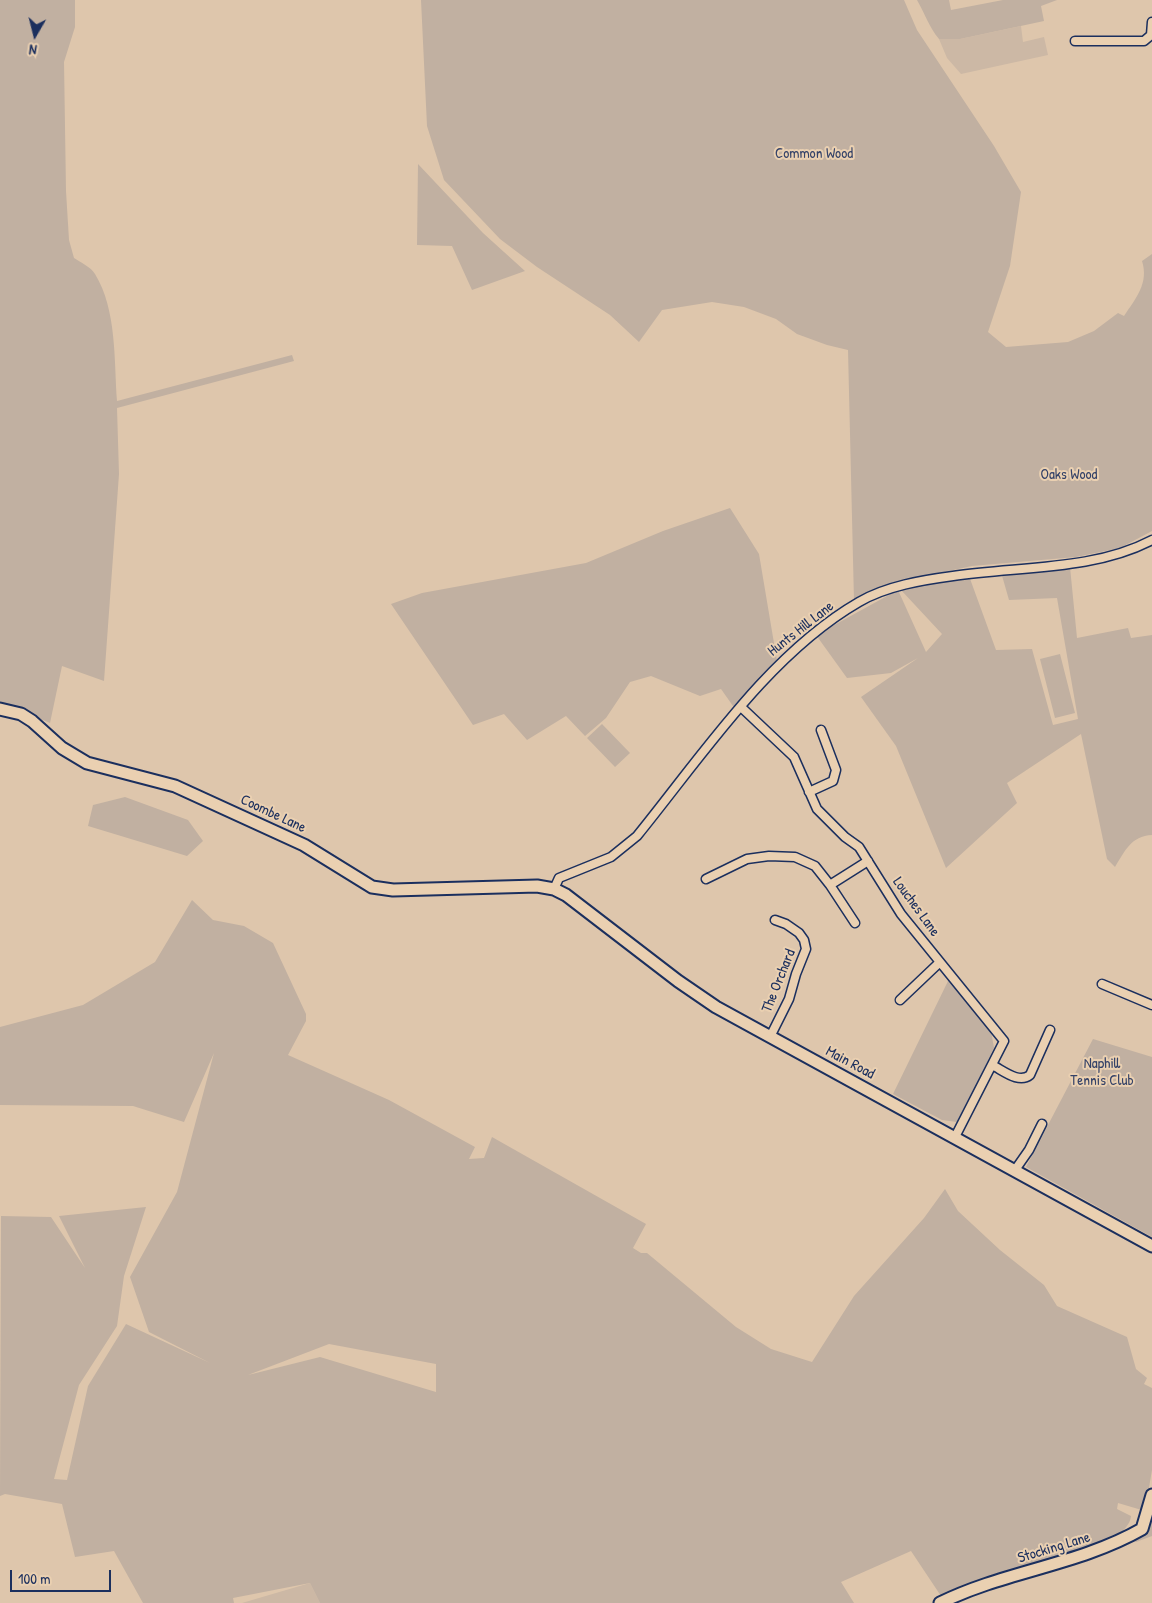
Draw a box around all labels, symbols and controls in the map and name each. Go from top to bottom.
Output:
north arrow [10,10,60,60]
text: N [28,40,38,60]
park label: Common Wood [775,145,853,163]
park label: Oaks Wood [1041,466,1097,484]
street label: Hunts Hill Lane [764,598,838,660]
street label: Coombe Lane [237,791,309,837]
street label: Louches Lane [888,874,944,940]
street label: The Orchard [758,947,800,1015]
street label: Main Road [822,1043,878,1083]
park label: Naphill Tennis Club [1070,1055,1134,1090]
street label: Stocking Lane [1016,1528,1092,1568]
scale bar [12,1560,114,1592]
text: 100 m [18,1568,51,1589]

